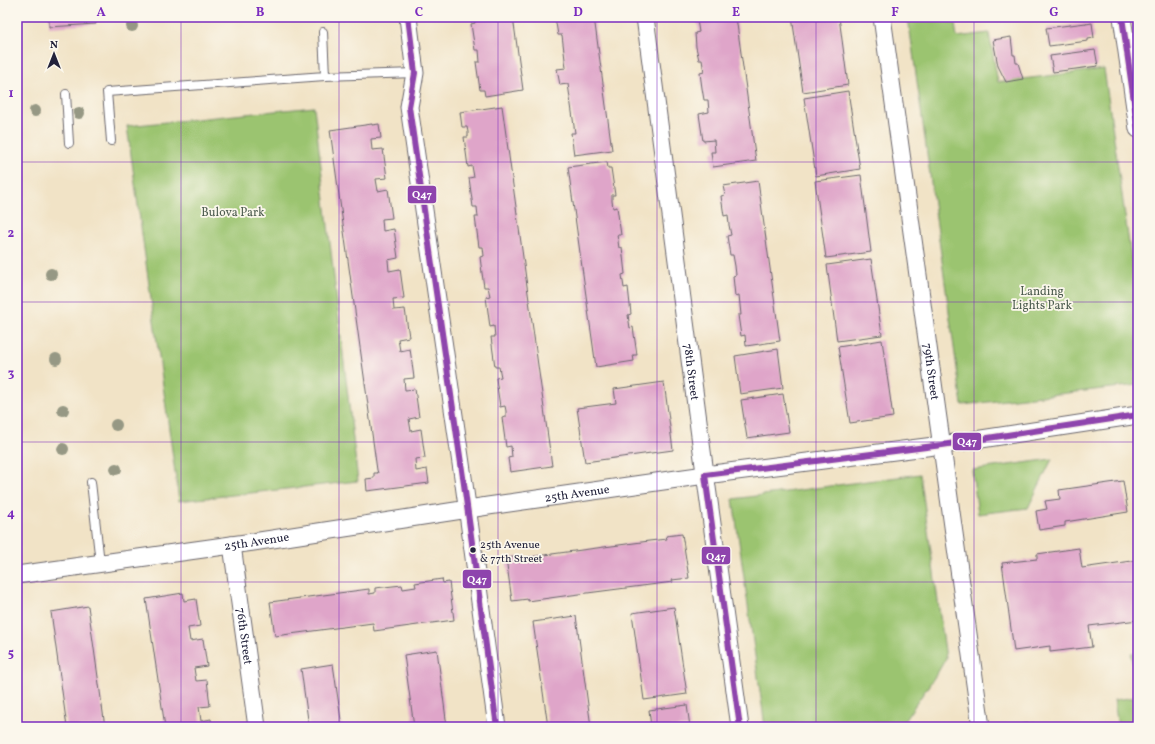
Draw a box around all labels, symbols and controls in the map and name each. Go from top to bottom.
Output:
text: A [96,4,106,22]
text: B [256,4,265,22]
text: C [415,4,423,22]
text: D [573,4,583,22]
text: E [732,4,740,22]
text: F [891,4,899,22]
text: G [1049,4,1059,22]
north arrow [34,34,74,74]
text: N [50,38,58,53]
text: 1 [8,85,14,103]
line badge: Q47 [407,185,437,204]
text: Q47 [412,188,432,203]
park label: Bulova Park [201,205,265,221]
text: 2 [8,225,15,243]
park label: Landing Lights Park [1012,284,1072,314]
street label: 79th Street [919,342,942,401]
street label: 78th Street [679,343,702,401]
text: 3 [8,365,15,383]
line badge: Q47 [952,432,982,451]
text: Q47 [957,435,977,450]
street label: 25th Avenue [544,482,611,507]
text: 4 [7,505,15,523]
street label: 25th Avenue [223,530,291,555]
place label: 25th Avenue & 77th Street [480,538,543,567]
marker: 25th Avenue & 77th Street [468,545,478,555]
line badge: Q47 [701,546,731,565]
text: Q47 [706,550,726,565]
line badge: Q47 [462,569,492,589]
text: Q47 [467,573,487,588]
street label: 76th Street [232,607,255,666]
text: 5 [8,645,14,663]

